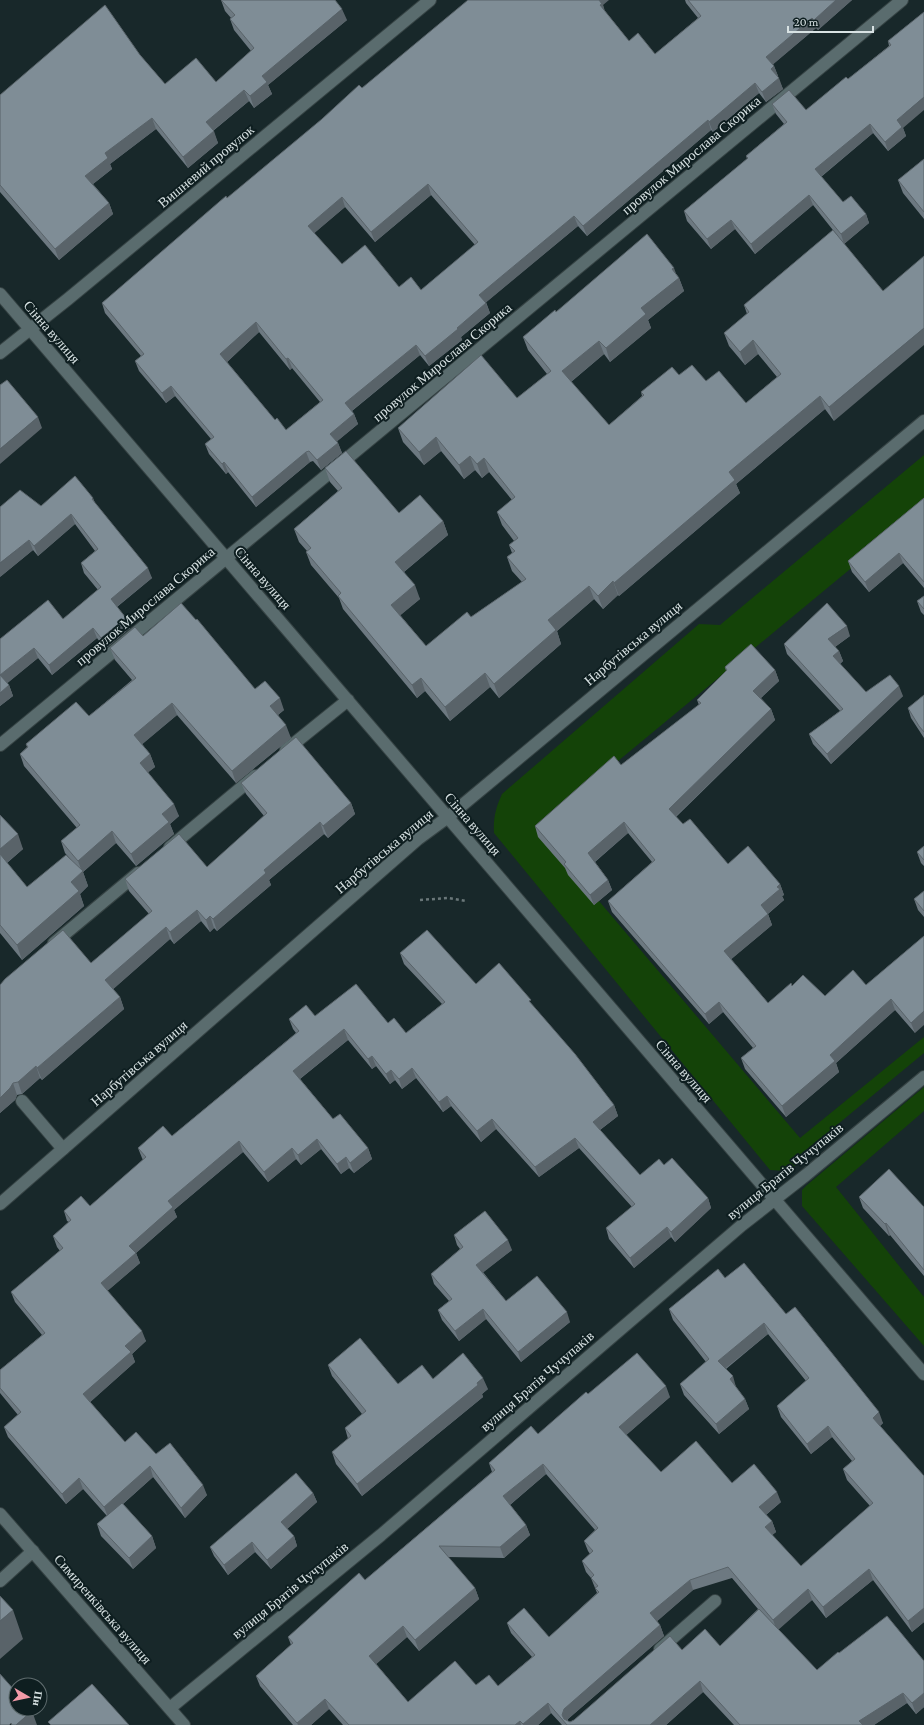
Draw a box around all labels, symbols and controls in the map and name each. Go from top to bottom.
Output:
scale bar [788,8,873,34]
text: 20 m [794,15,819,29]
street label: провулок Мирослава Скорика [618,92,764,218]
street label: Вишневий провулок [155,121,257,211]
street label: Сінна вулиця [20,297,84,367]
street label: провулок Мирослава Скорика [369,299,515,425]
street label: провулок Мирослава Скорика [72,543,218,669]
street label: Сінна вулиця [231,543,295,613]
street label: Нарбутівська вулиця [581,597,685,688]
street label: Сінна вулиця [441,789,505,859]
street label: Нарбутівська вулиця [332,805,436,896]
street label: Нарбутівська вулиця [88,1016,191,1109]
street label: Сінна вулиця [652,1036,716,1106]
street label: вулиця Братів Чучупаків [724,1119,847,1223]
street label: вулиця Братів Чучупаків [477,1327,597,1435]
street label: вулиця Братів Чучупаків [229,1538,352,1642]
street label: Симиренківська вулиця [51,1551,155,1668]
north arrow [8,1677,48,1717]
text: Пн [31,1690,45,1708]

